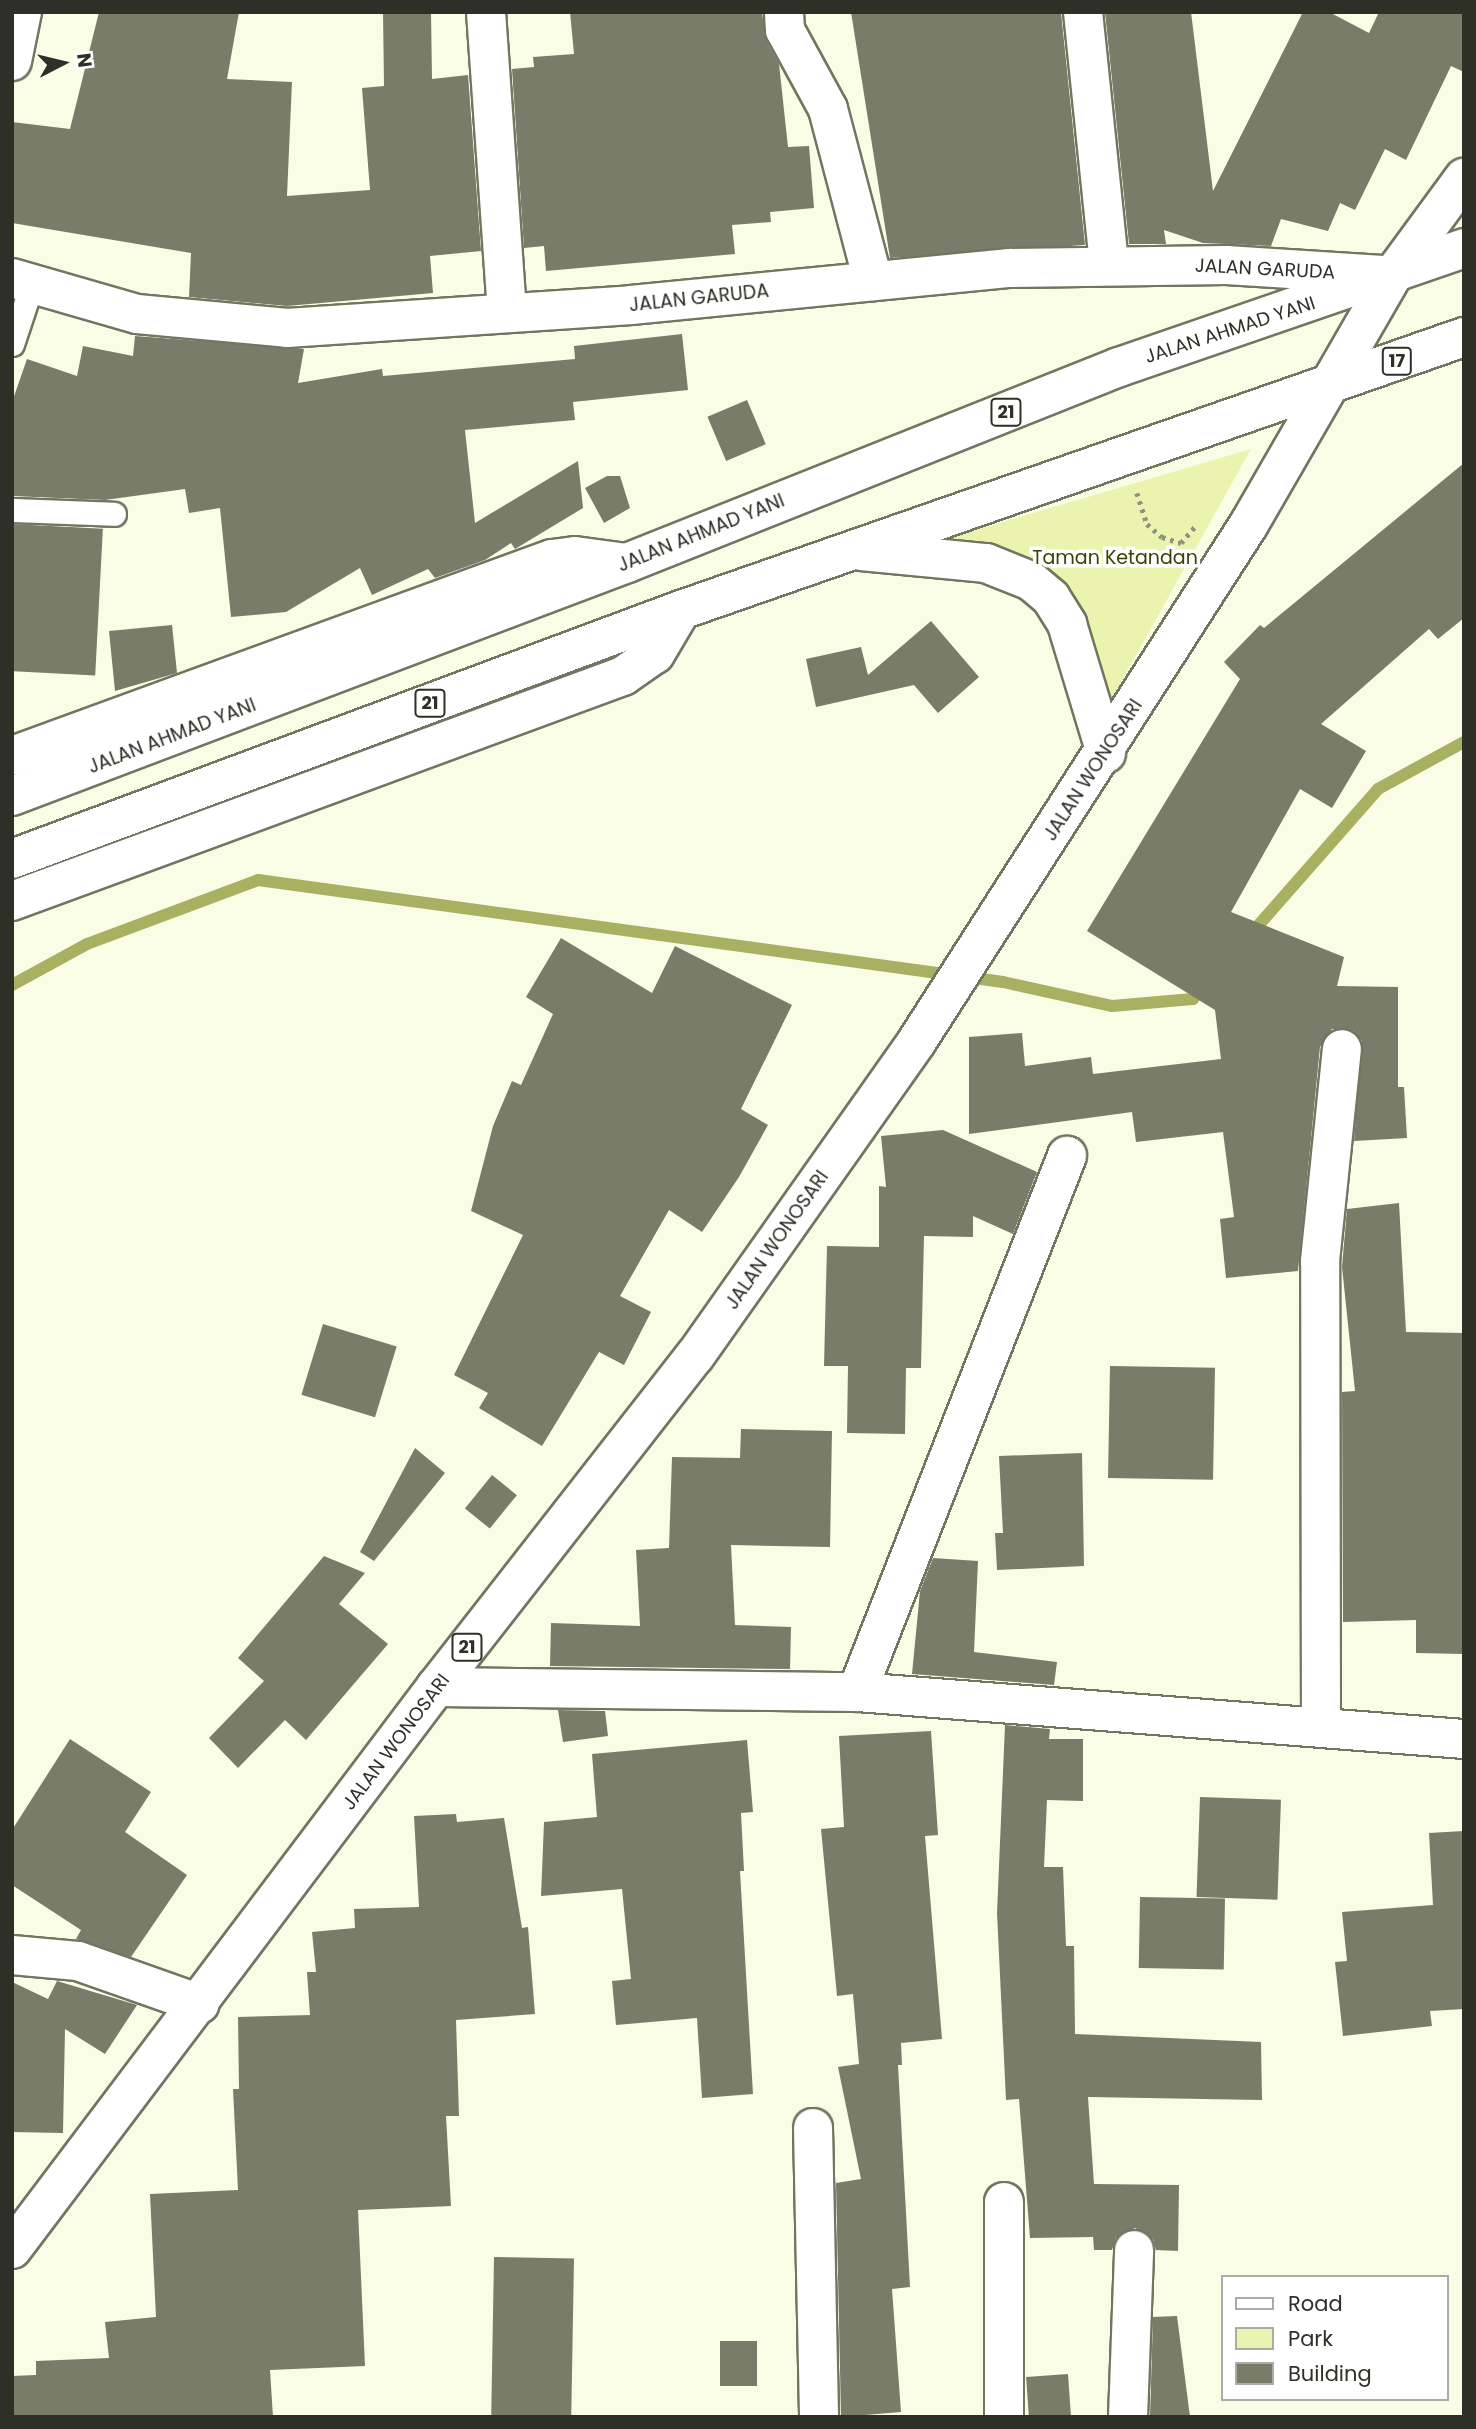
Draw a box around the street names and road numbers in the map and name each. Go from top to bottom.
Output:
street label: JALAN GARUDA [1194,254,1336,284]
street label: JALAN GARUDA [628,279,770,317]
street label: JALAN AHMAD YANI [1142,292,1318,368]
road number: 17 [1381,346,1413,376]
road number: 21 [990,398,1022,426]
street label: JALAN AHMAD YANI [614,489,788,577]
road number: 21 [414,688,446,718]
street label: JALAN AHMAD YANI [85,693,259,779]
street label: JALAN WONOSARI [1039,695,1147,845]
street label: JALAN WONOSARI [721,1166,833,1314]
road number: 21 [451,1632,483,1662]
street label: JALAN WONOSARI [337,1670,455,1814]

